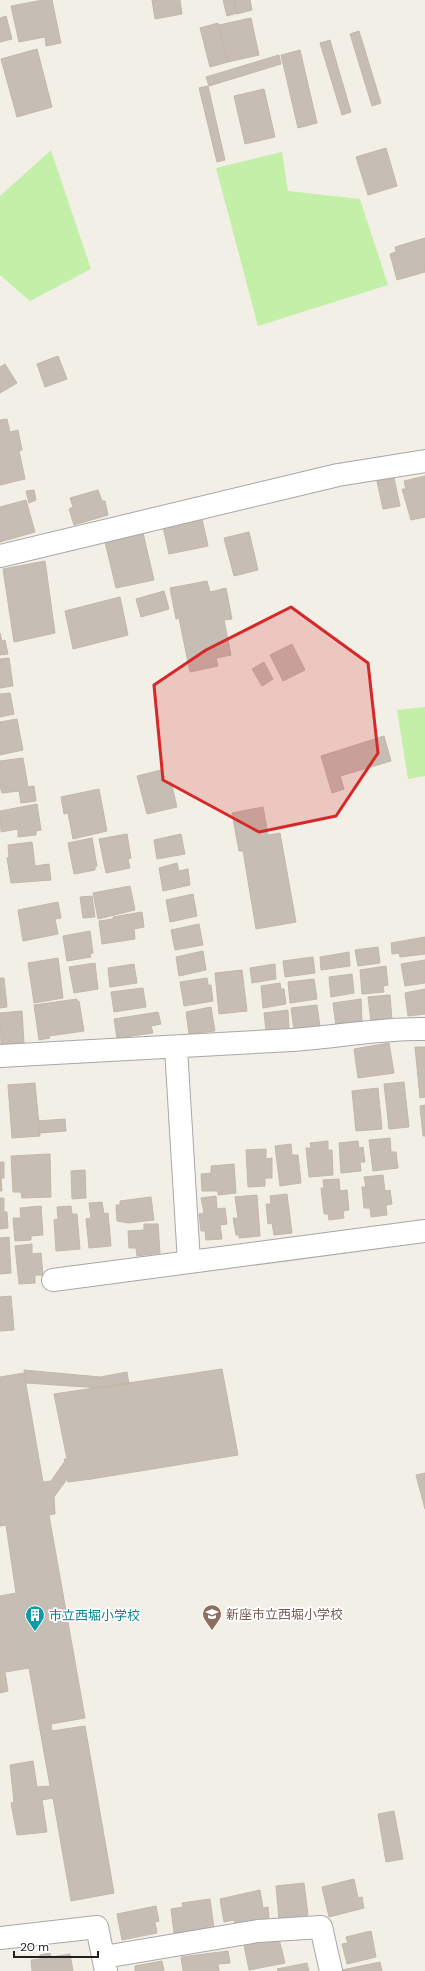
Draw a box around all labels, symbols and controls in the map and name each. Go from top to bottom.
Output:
school or university icon: 新座市立西堀小学校 [201,1603,223,1631]
building icon: 市立西堀小学校 [24,1604,46,1632]
place label: 新座市立西堀小学校 [226,1606,343,1623]
place label: 市立西堀小学校 [49,1607,140,1624]
scale bar [14,1933,98,1959]
text: 20 m [20,1939,49,1955]

